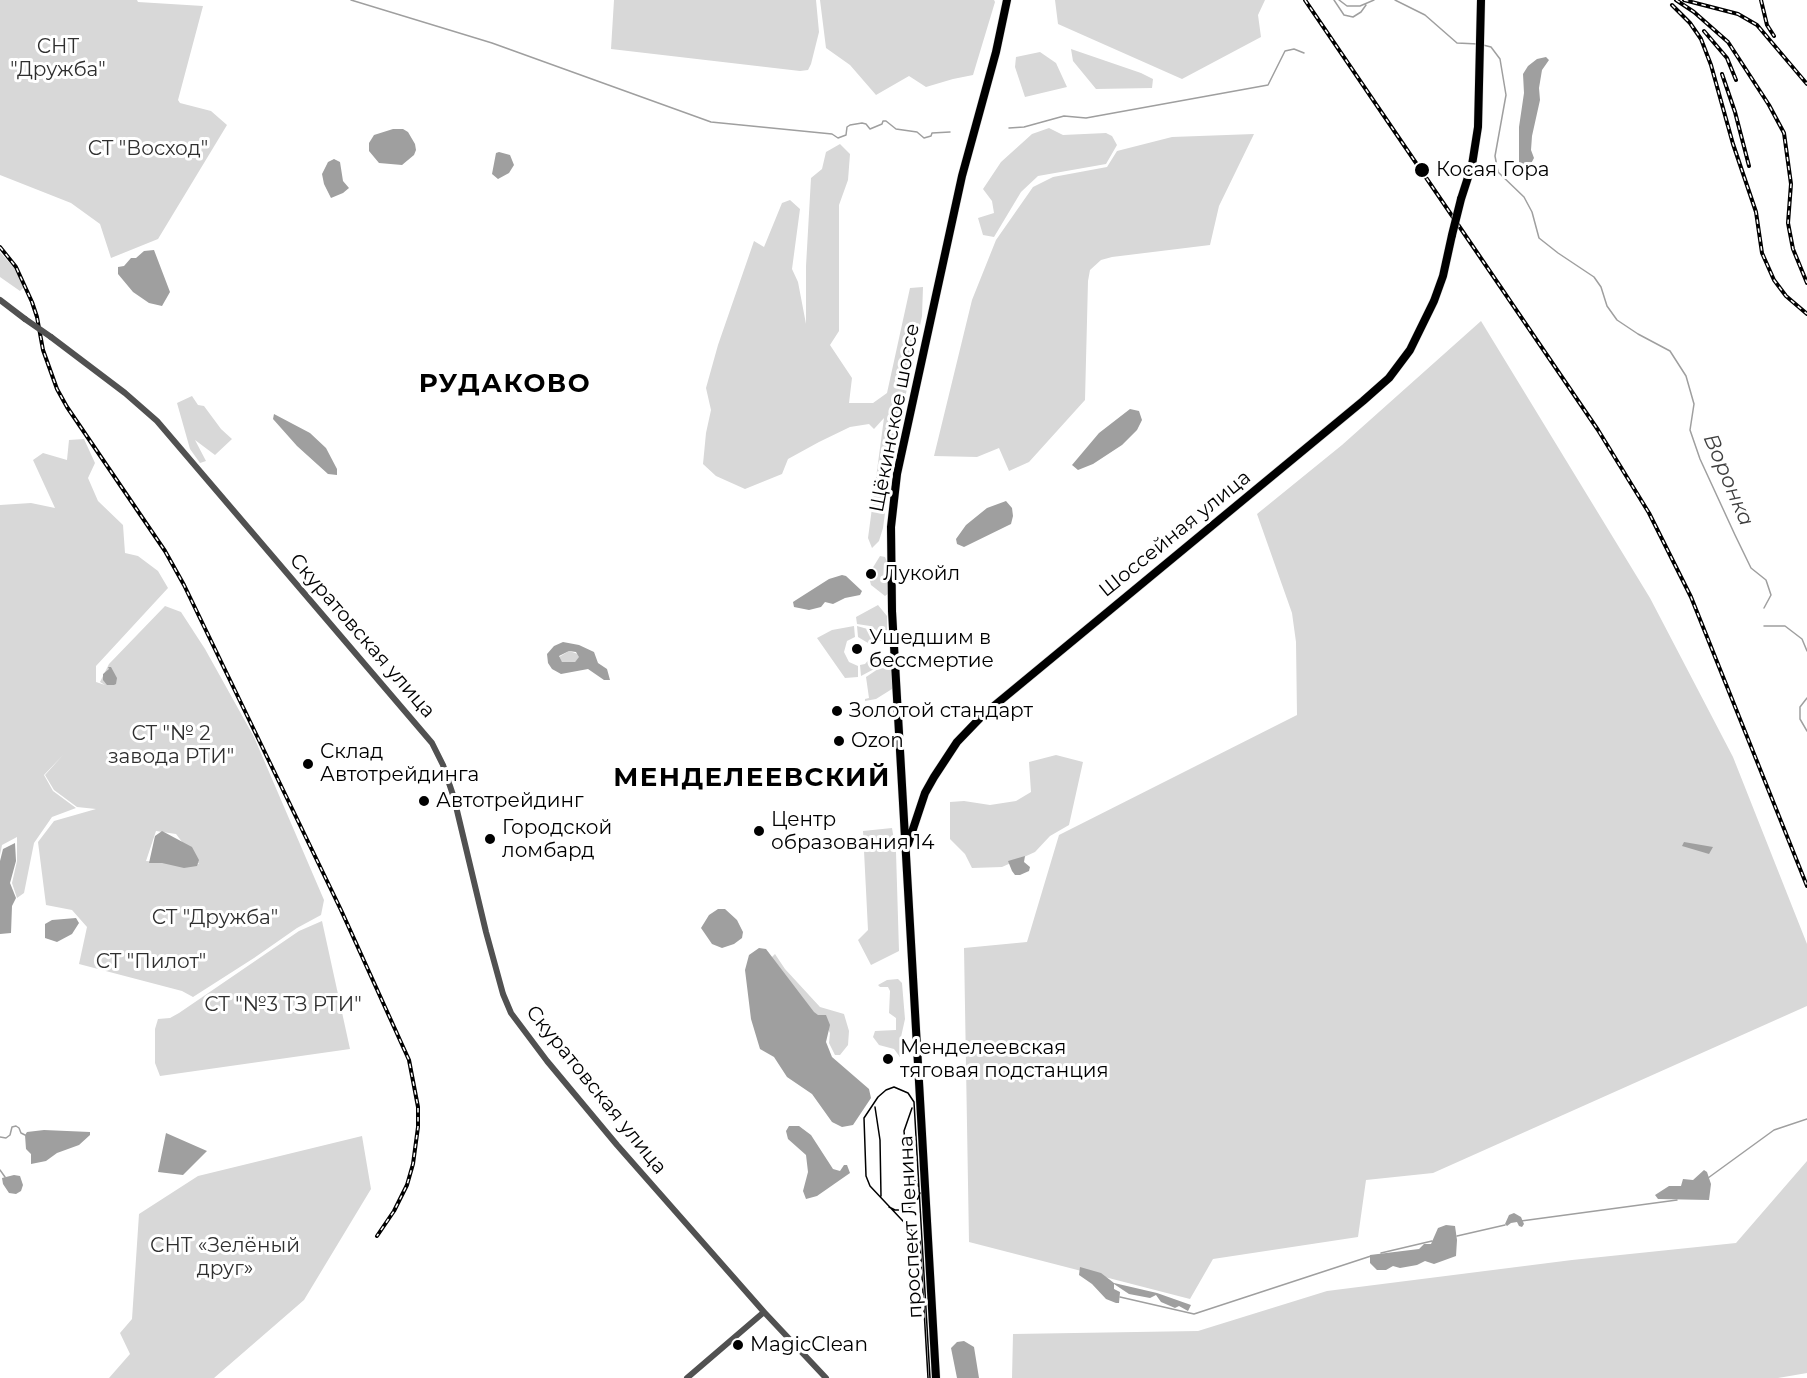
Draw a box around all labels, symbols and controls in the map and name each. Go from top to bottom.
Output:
park label: СНТ "Дружба" [10,35,106,82]
park label: СТ "Восход" [88,137,208,161]
place label: Косая Гора [1436,158,1550,182]
marker: Косая Гора [1413,161,1431,179]
street label: Щёкинское шоссе [865,322,925,514]
district label: РУДАКОВО [419,368,591,400]
water label: Воронка [1697,430,1759,530]
street label: Шоссейная улица [1094,466,1256,602]
street label: Скуратовская улица [284,549,440,723]
place label: Лукойл [883,562,960,586]
marker: Лукойл [864,567,878,581]
place label: Ушедшим в бессмертие [869,626,994,673]
marker: Ушедшим в бессмертие [850,642,864,656]
place label: Золотой стандарт [849,699,1033,723]
marker: Золотой стандарт [830,704,844,718]
park label: СТ "№ 2 завода РТИ" [108,722,234,769]
place label: Ozon [851,729,904,753]
marker: Ozon [832,734,846,748]
place label: Склад Автотрейдинга [320,740,479,787]
marker: Склад Автотрейдинга [301,757,315,771]
district label: МЕНДЕЛЕЕВСКИЙ [613,762,891,794]
place label: Автотрейдинг [436,789,583,813]
marker: Автотрейдинг [417,794,431,808]
place label: Центр образования 14 [771,808,934,855]
place label: Городской ломбард [502,816,612,863]
marker: Центр образования 14 [752,824,766,838]
marker: Городской ломбард [483,832,497,846]
park label: СТ "Дружба" [152,906,278,930]
park label: СТ "Пилот" [96,950,206,974]
park label: СТ "№3 ТЗ РТИ" [204,993,362,1017]
street label: Скуратовская улица [521,1001,671,1179]
place label: Менделеевская тяговая подстанция [900,1036,1109,1083]
marker: Менделеевская тяговая подстанция [881,1052,895,1066]
street label: проспект Ленина [894,1135,928,1319]
park label: СНТ «Зелёный друг» [150,1234,300,1281]
place label: MagicClean [750,1333,868,1357]
marker: MagicClean [731,1338,745,1352]

